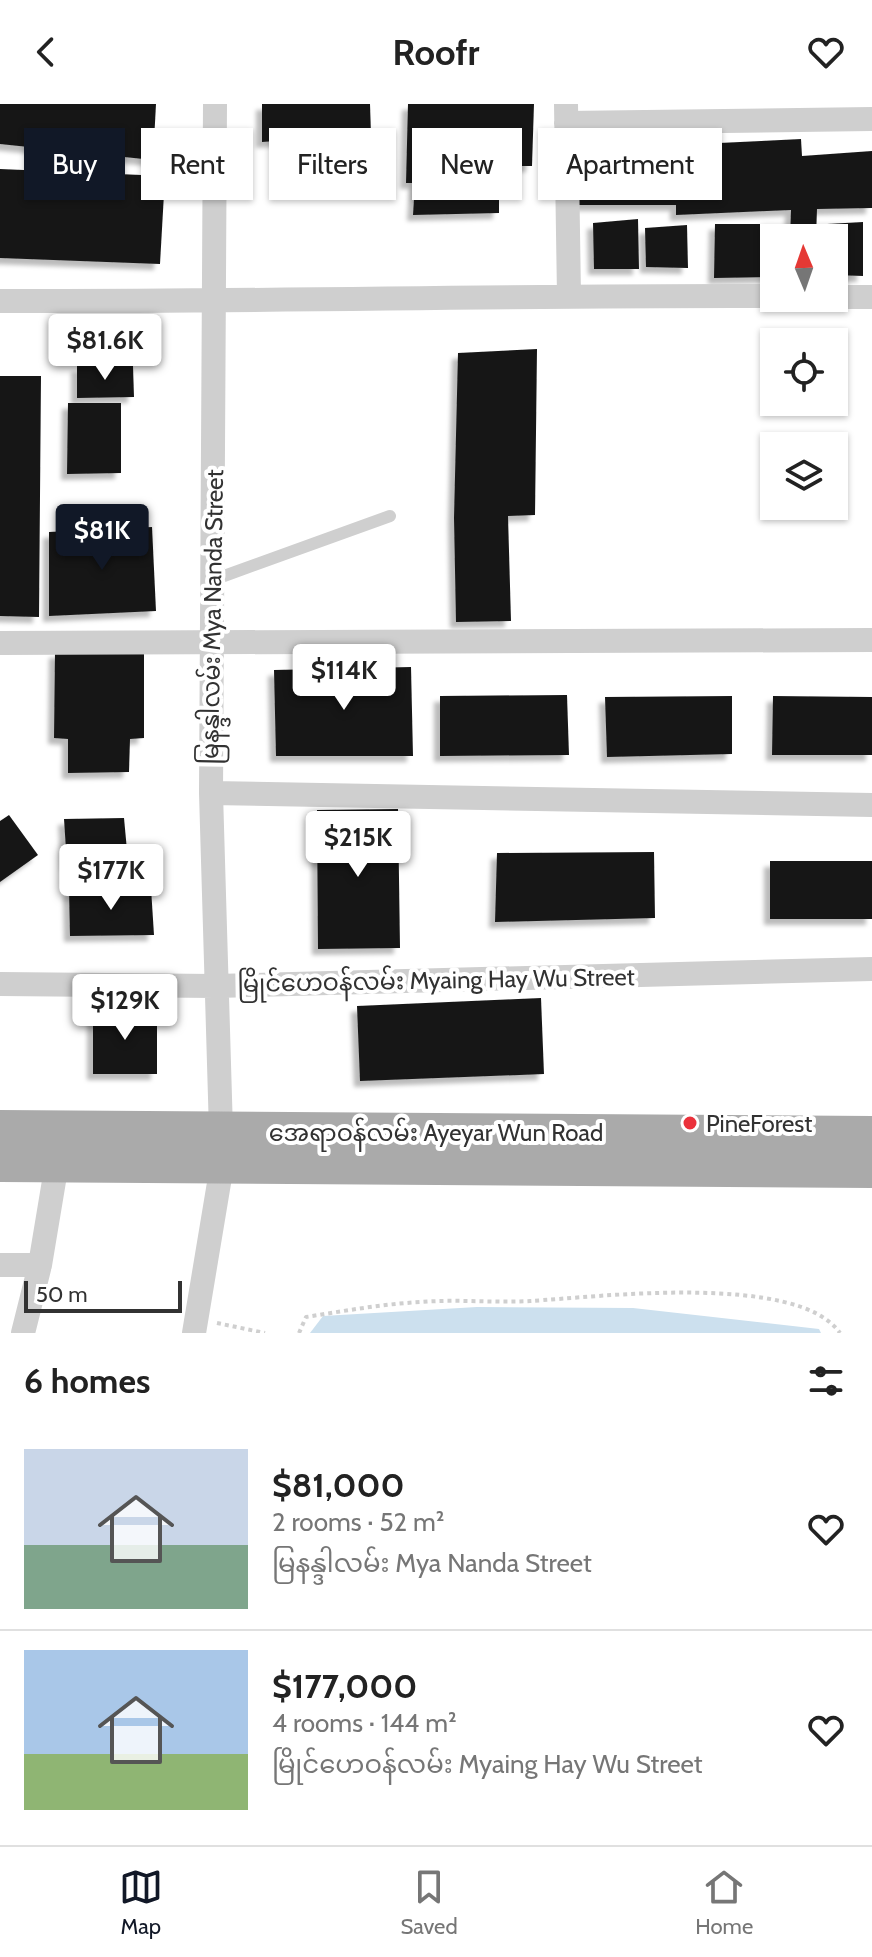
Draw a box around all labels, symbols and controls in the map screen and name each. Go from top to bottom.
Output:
icon: back [24,30,68,74]
text: Roofr [393,30,479,74]
icon: heart [804,30,848,74]
chip: Buy [24,128,125,200]
chip: Rent [141,128,253,200]
chip: Filters [269,128,396,200]
chip: New [412,128,522,200]
chip: Apartment [538,128,722,200]
north arrow [760,224,848,312]
map controls [760,224,848,520]
pin: $81.6K [40,314,170,382]
text: $81.6K [66,324,144,356]
button: locate [760,328,848,416]
button: layers [760,432,848,520]
street label: မြနန္ဒါလမ်း Mya Nanda Street [194,469,235,765]
pin: $81K [55,504,149,572]
text: $81K [74,514,130,546]
pin: $114K [288,644,400,712]
text: $114K [311,654,377,686]
pin: $215K [302,811,414,879]
text: $215K [324,821,392,853]
pin: $177K [55,844,167,912]
text: $177K [77,854,145,886]
street label: မြိုင်ဟေဝန်လမ်း Myaing Hay Wu Street [237,961,635,1003]
pin: $129K [69,974,181,1042]
text: $129K [90,984,160,1016]
place label: PineForest [706,1109,812,1138]
marker: PineForest [681,1114,699,1132]
street label: အေရာဝန်လမ်း Ayeyar Wun Road [269,1117,603,1152]
scale bar [24,1277,182,1313]
text: 50 m [36,1281,88,1308]
icon: filters [804,1359,848,1403]
text: 6 homes [24,1360,150,1402]
text: $81,000 [272,1464,404,1506]
icon: home [88,1481,184,1577]
text: 2 rooms · 52 m² [272,1506,444,1538]
icon: heart [804,1507,848,1551]
text: မြနန္ဒါလမ်း Mya Nanda Street [272,1547,592,1579]
text: $177,000 [272,1665,417,1707]
icon: home [88,1682,184,1778]
text: 4 rooms · 144 m² [272,1707,457,1739]
icon: heart [804,1708,848,1752]
text: မြိုင်ဟေဝန်လမ်း Myaing Hay Wu Street [272,1748,703,1780]
tab: Map [119,1865,163,1940]
tab: Saved [400,1865,458,1940]
tab: Home [695,1865,753,1940]

